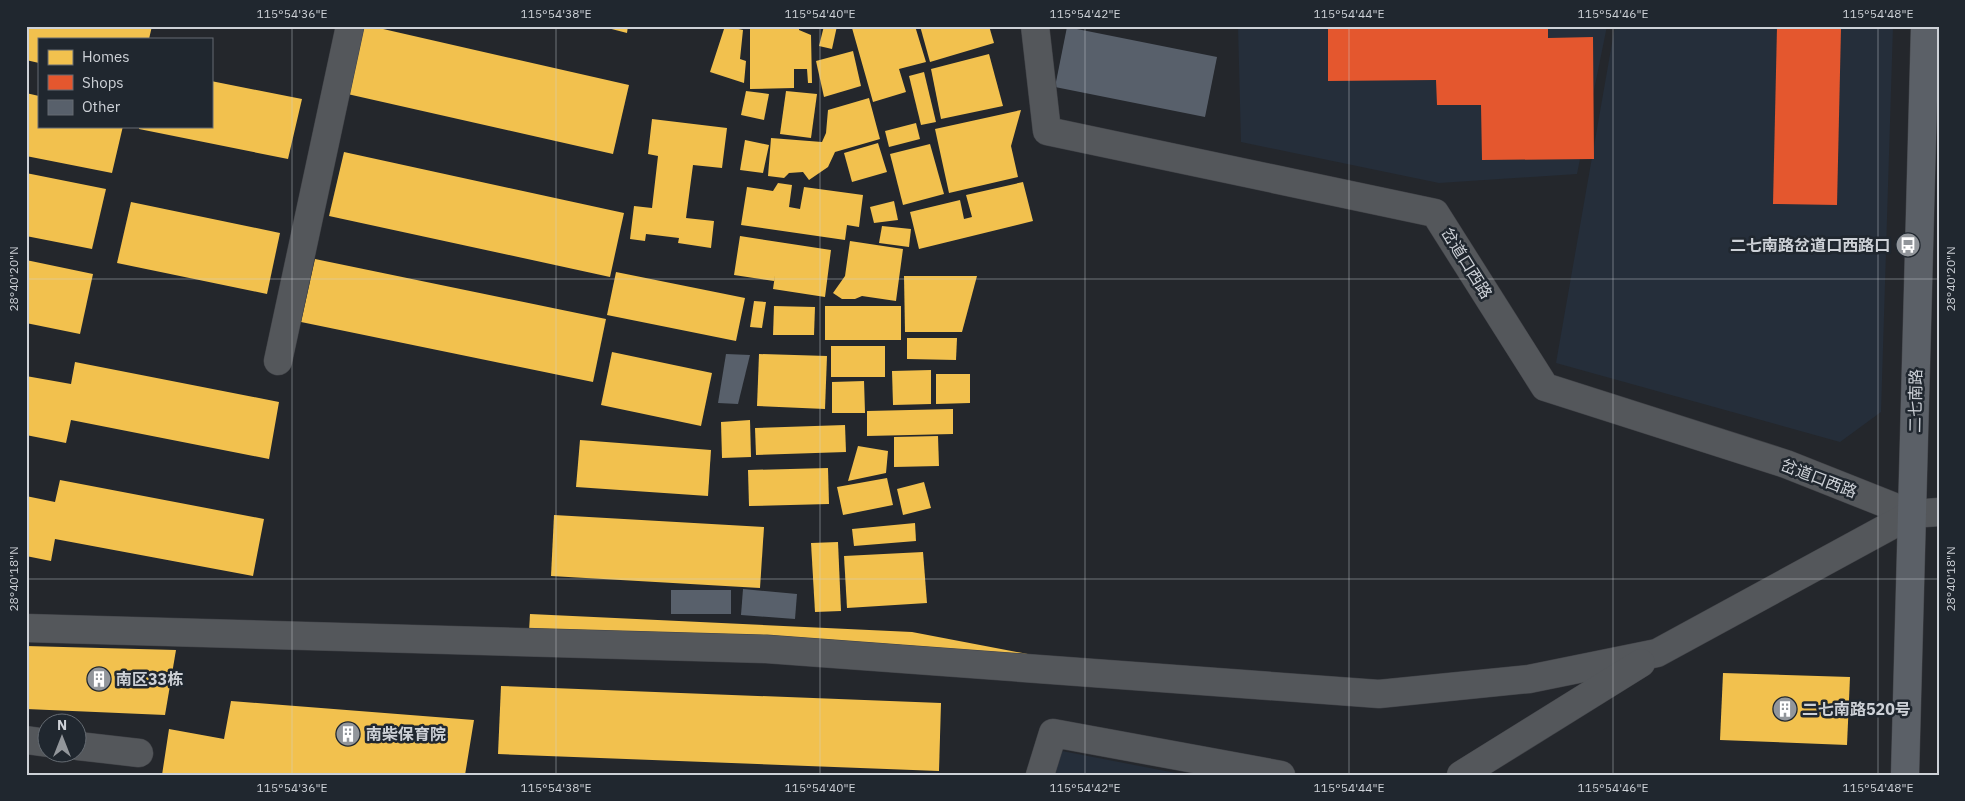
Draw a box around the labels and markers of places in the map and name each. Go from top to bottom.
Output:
bus stop icon: 二七南路岔道口西路口 [1895,232,1921,258]
place label: 二七南路岔道口西路口 [1730,235,1890,255]
building icon: 南区33栋 [86,666,112,692]
place label: 南区33栋 [116,669,183,689]
building icon: 二七南路520号 [1772,696,1798,722]
place label: 二七南路520号 [1802,699,1911,719]
building icon: 南柴保育院 [335,721,361,747]
place label: 南柴保育院 [366,724,446,744]

